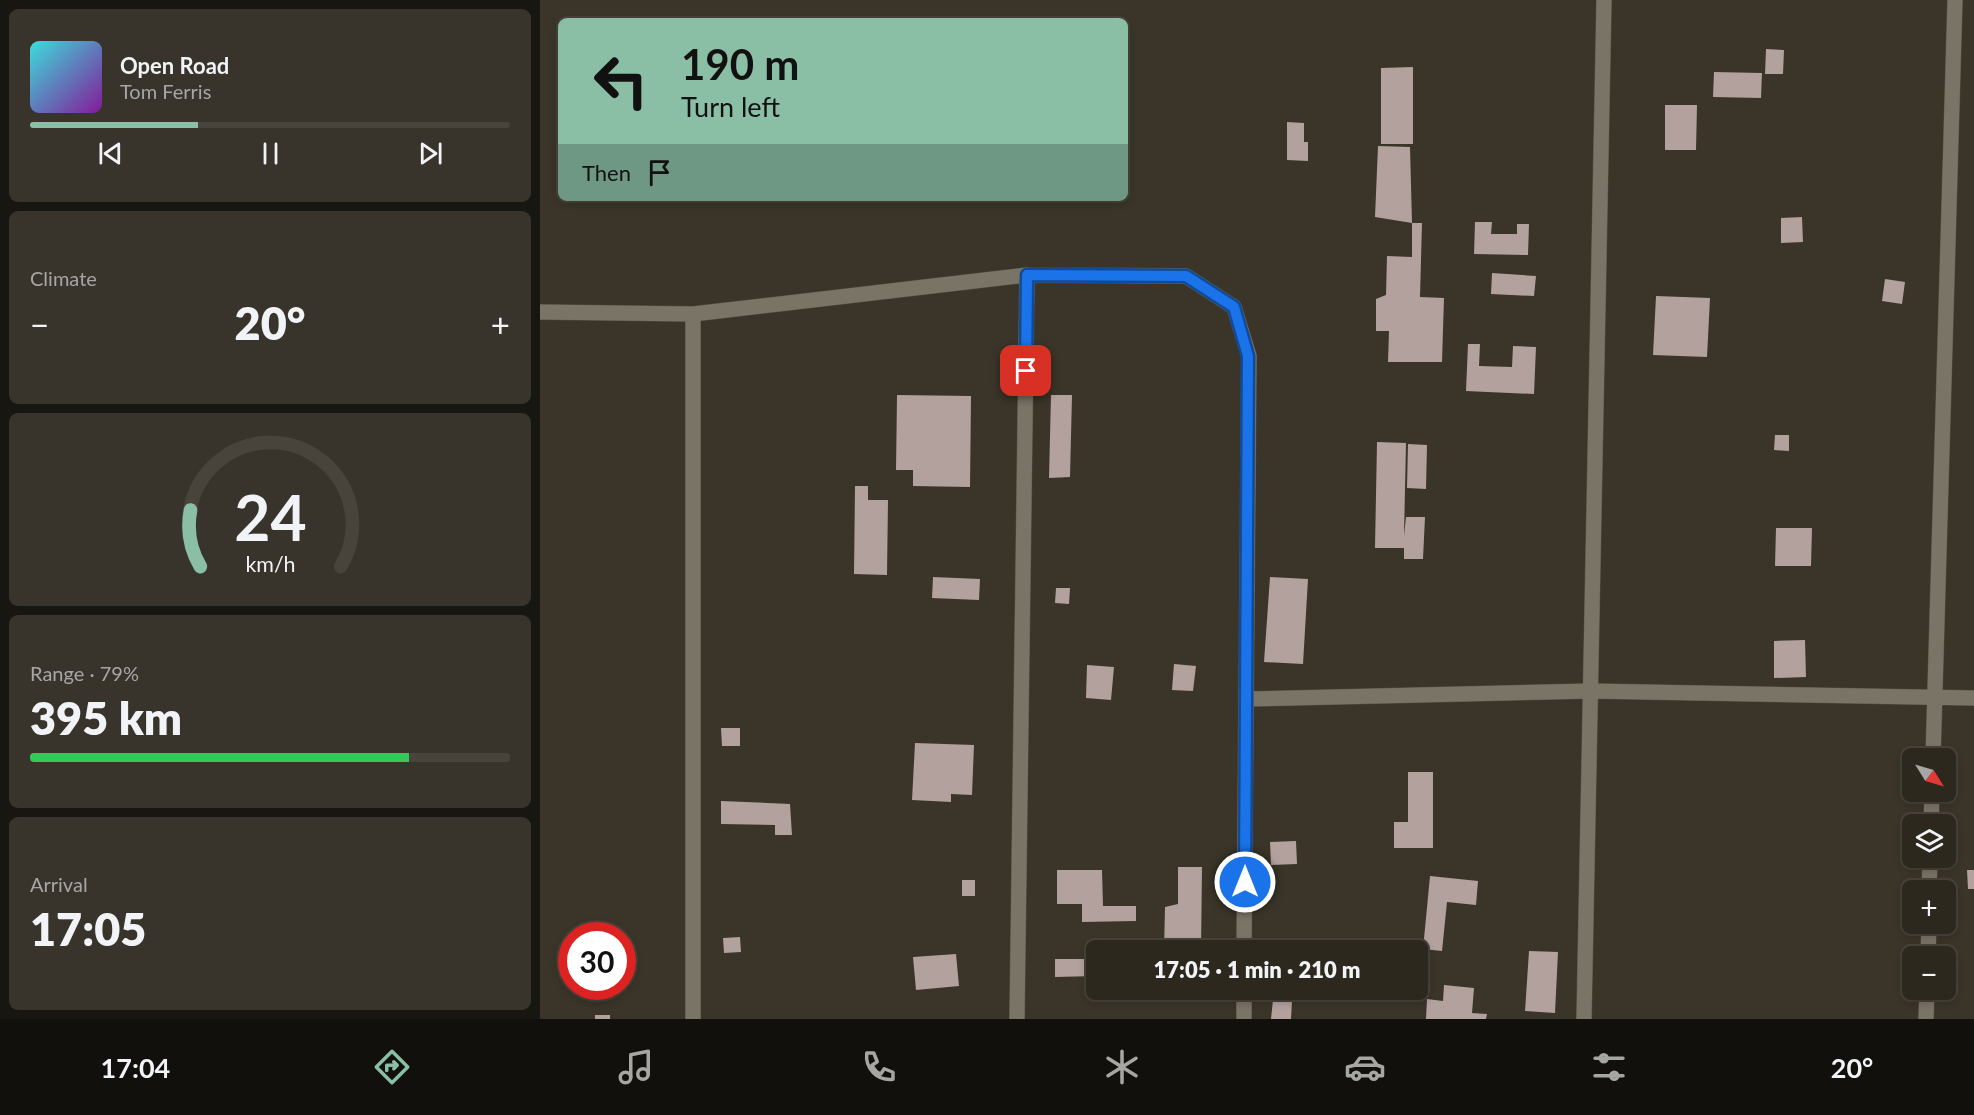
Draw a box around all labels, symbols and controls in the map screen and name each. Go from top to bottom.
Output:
text: 190 m [681,39,799,89]
icon: left [582,42,660,120]
text: Open Road [120,52,229,79]
text: Tom Ferris [120,79,211,103]
text: Turn left [681,90,780,123]
icon: previous [94,137,127,170]
icon: pause [254,137,287,170]
icon: next [414,137,447,170]
icon: arrive [643,156,676,189]
text: Then [582,159,631,186]
text: Climate [30,266,97,290]
text: 20° [235,296,305,350]
text: − [30,304,49,344]
text: + [491,304,510,344]
pin [1000,345,1051,396]
icon: arrive [1009,354,1042,387]
text: 24 [234,479,306,554]
text: km/h [245,551,295,577]
text: Range · 79% [30,661,139,685]
text: 395 km [30,691,182,745]
north arrow [1902,748,1956,802]
map controls [1902,748,1956,1000]
button: layers [1902,814,1956,868]
position arrow [1213,850,1277,914]
text: Arrival [30,872,88,896]
button: + [1902,880,1956,934]
text: 17:05 [30,902,146,956]
speed limit sign: 30 [558,922,636,1000]
button: − [1902,946,1956,1000]
text: 17:05 · 1 min · 210 m [1154,956,1360,983]
icon: directions [371,1046,413,1088]
icon: music [615,1046,657,1088]
icon: phone [858,1046,900,1088]
icon: climate [1101,1046,1143,1088]
icon: car [1344,1046,1386,1088]
icon: filters [1588,1046,1630,1088]
text: 17:04 [101,1051,170,1084]
text: 20° [1831,1051,1873,1084]

